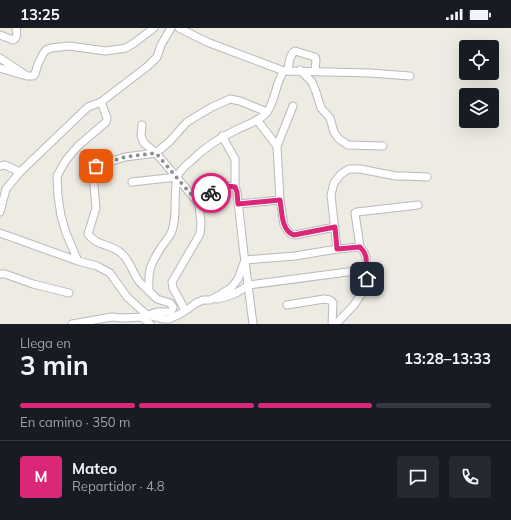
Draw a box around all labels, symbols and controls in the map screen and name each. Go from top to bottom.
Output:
text: 13:25 [20,5,60,24]
map controls [459,40,499,128]
button: locate [459,40,499,80]
button: layers [459,88,499,128]
pin [79,149,113,183]
icon: bag [85,155,107,177]
courier [191,173,231,213]
icon: bike [200,182,222,204]
pin [350,262,384,296]
icon: home [356,268,378,290]
text: Llega en [20,335,71,351]
text: 3 min [20,349,89,382]
text: 13:28–13:33 [404,349,491,368]
text: En camino · 350 m [20,414,130,430]
button: chat [397,456,439,498]
button: phone [449,456,491,498]
text: Mateo [72,459,117,478]
text: M [34,467,48,486]
text: Repartidor · 4.8 [72,478,165,494]

